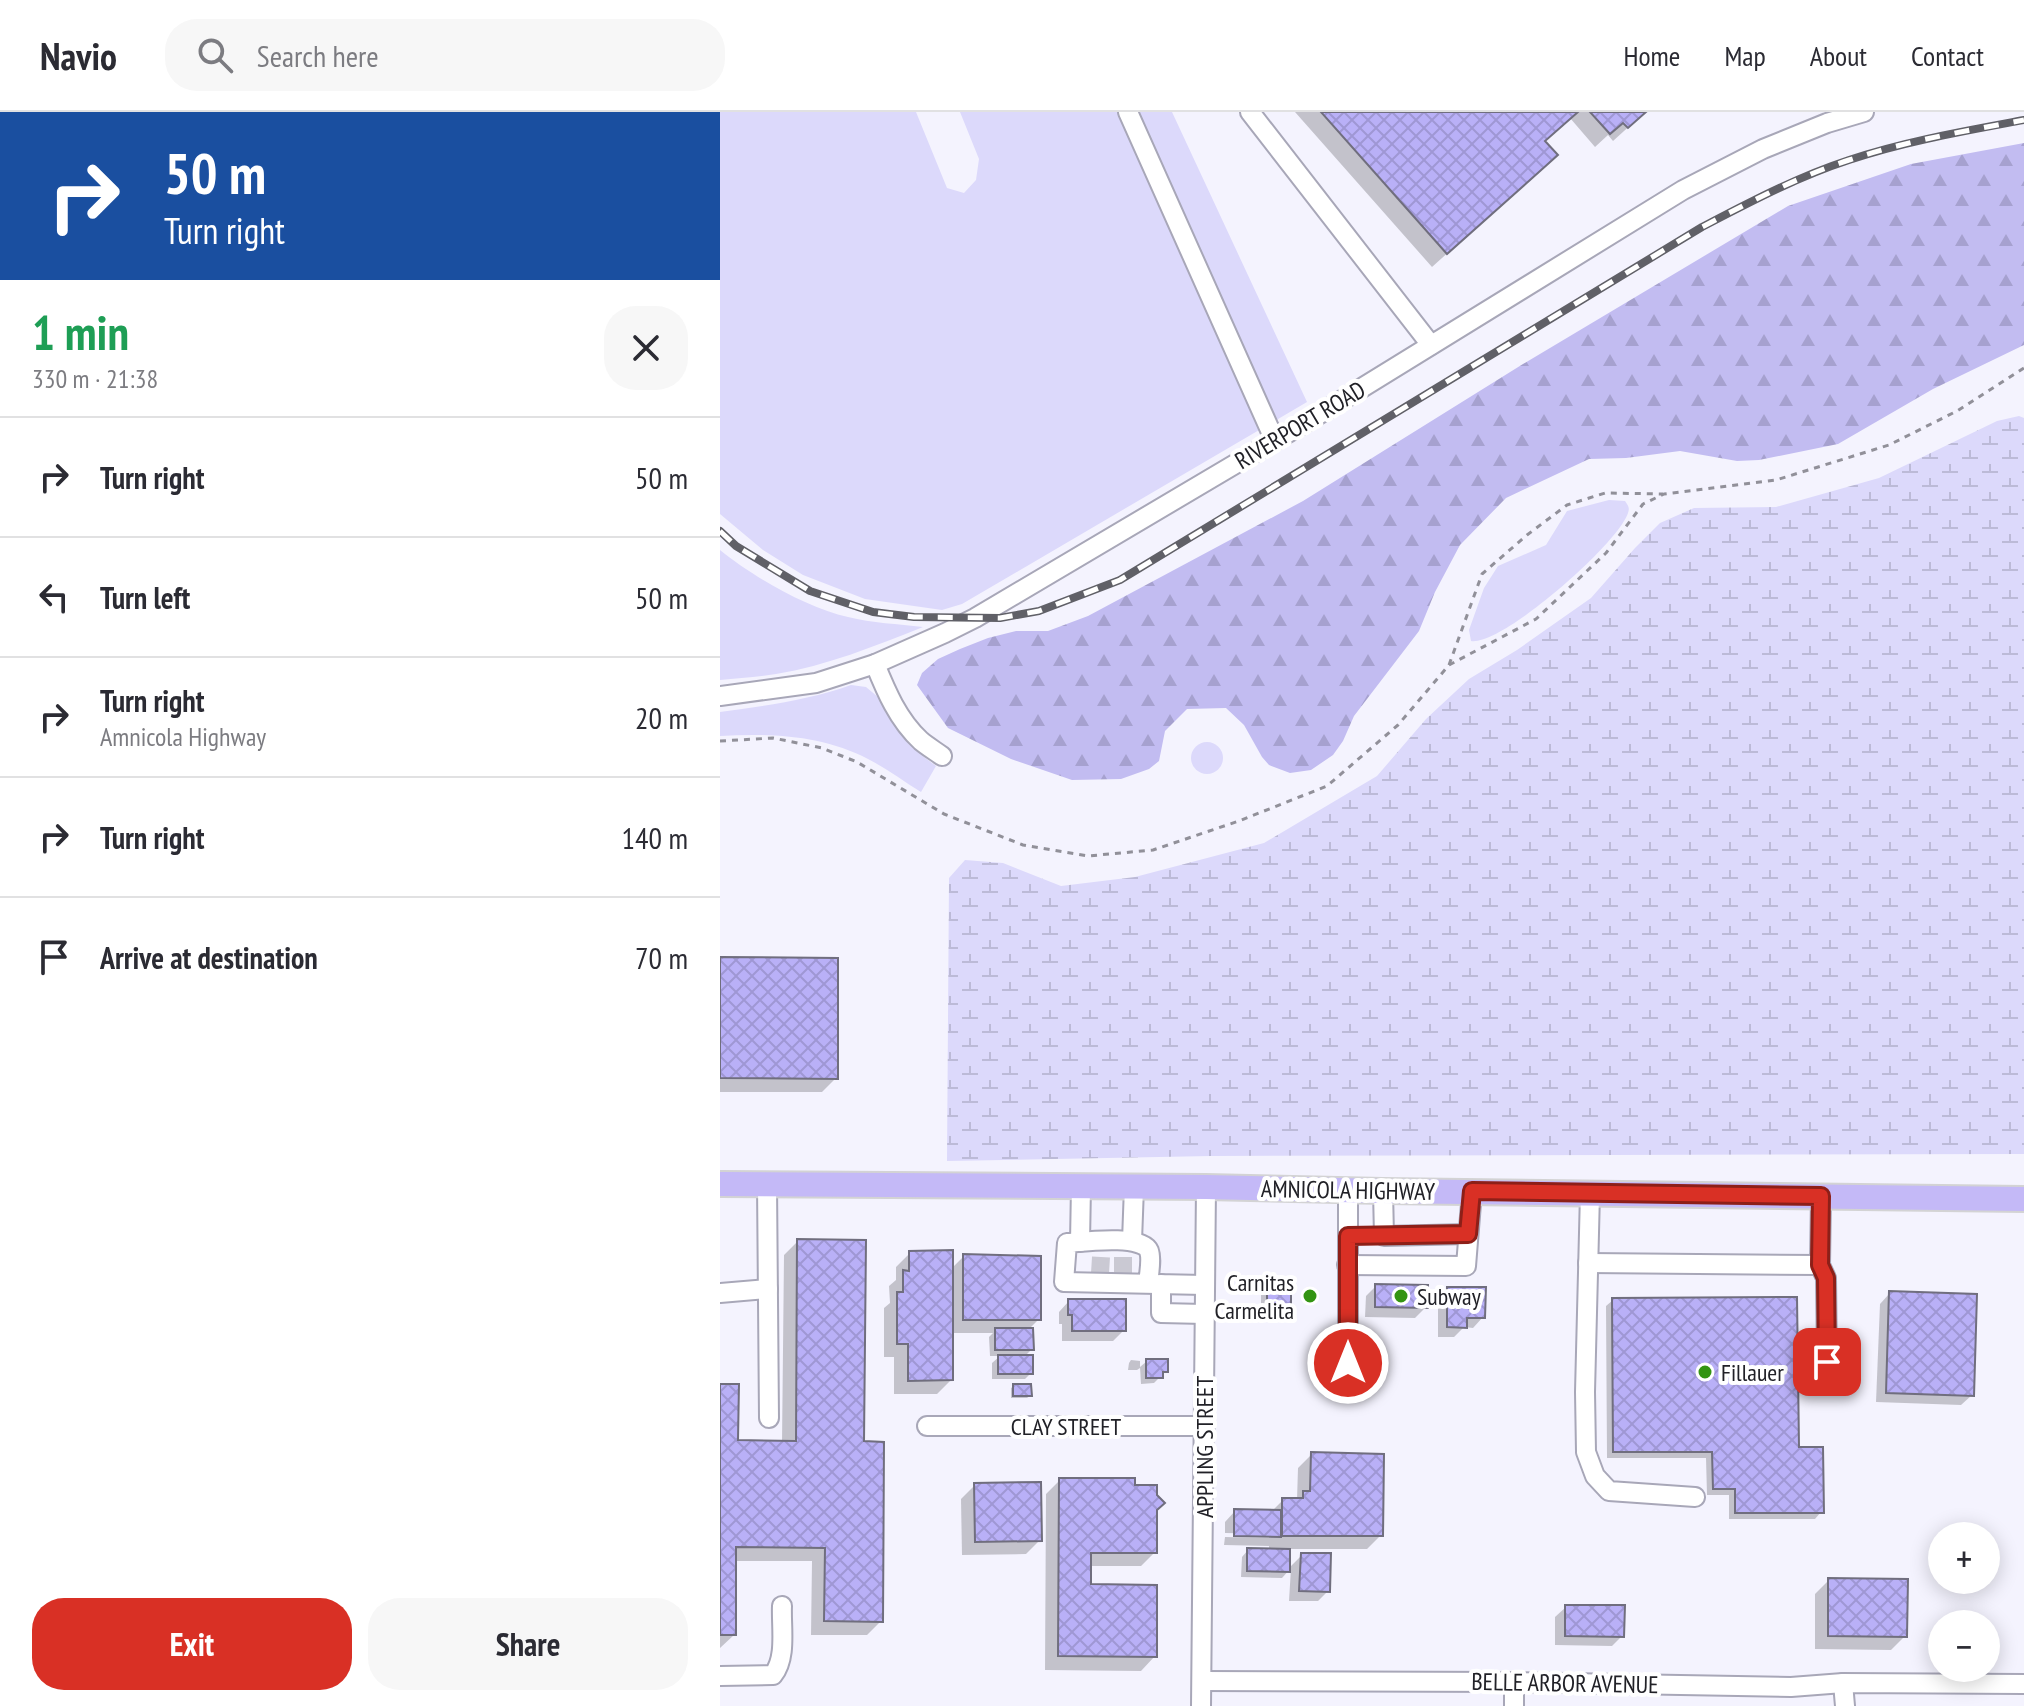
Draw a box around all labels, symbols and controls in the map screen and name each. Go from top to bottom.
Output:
search box [165,19,725,91]
text: Navio [40,31,117,80]
icon: search [193,33,237,77]
text: Search here [257,36,379,75]
text: Home [1624,37,1680,74]
text: Map [1724,37,1766,74]
text: About [1810,37,1867,74]
text: Contact [1911,37,1984,74]
text: 50 m [164,137,266,209]
icon: right [32,144,136,248]
text: Turn right [164,207,285,254]
text: 1 min [32,301,129,363]
button: close [604,306,688,390]
text: 330 m · 21:38 [32,362,158,395]
street label: RIVERPORT ROAD [1229,374,1371,476]
icon: right [32,455,76,499]
text: Turn right [100,458,204,497]
text: 50 m [635,458,688,497]
icon: left [32,575,76,619]
text: Turn left [100,578,190,617]
text: 50 m [635,578,688,617]
text: Turn right [100,681,204,720]
icon: right [32,695,76,739]
text: 20 m [635,698,688,737]
text: Amnicola Highway [100,720,266,753]
icon: right [32,815,76,859]
text: Turn right [100,818,204,857]
text: 140 m [622,818,688,857]
icon: arrive [32,935,76,979]
text: Arrive at destination [100,938,318,977]
text: 70 m [635,938,688,977]
street label: AMNICOLA HIGHWAY [1261,1173,1435,1207]
place label: Carnitas Carmelita [1215,1267,1294,1326]
place label: Subway [1417,1281,1481,1312]
marker: Carnitas Carmelita [1301,1287,1319,1305]
marker: Subway [1392,1287,1410,1305]
position arrow [1306,1321,1390,1405]
pin [1793,1328,1861,1396]
icon: arrive [1805,1340,1849,1384]
place label: Fillauer [1721,1357,1784,1388]
marker: Fillauer [1696,1363,1714,1381]
street label: APPLING STREET [1189,1376,1220,1518]
street label: CLAY STREET [1011,1411,1121,1442]
map controls [1928,1522,2000,1682]
button: + [1928,1522,2000,1594]
button: Exit [32,1598,352,1690]
button: Share [368,1598,688,1690]
button: − [1928,1610,2000,1682]
street label: BELLE ARBOR AVENUE [1471,1666,1659,1700]

